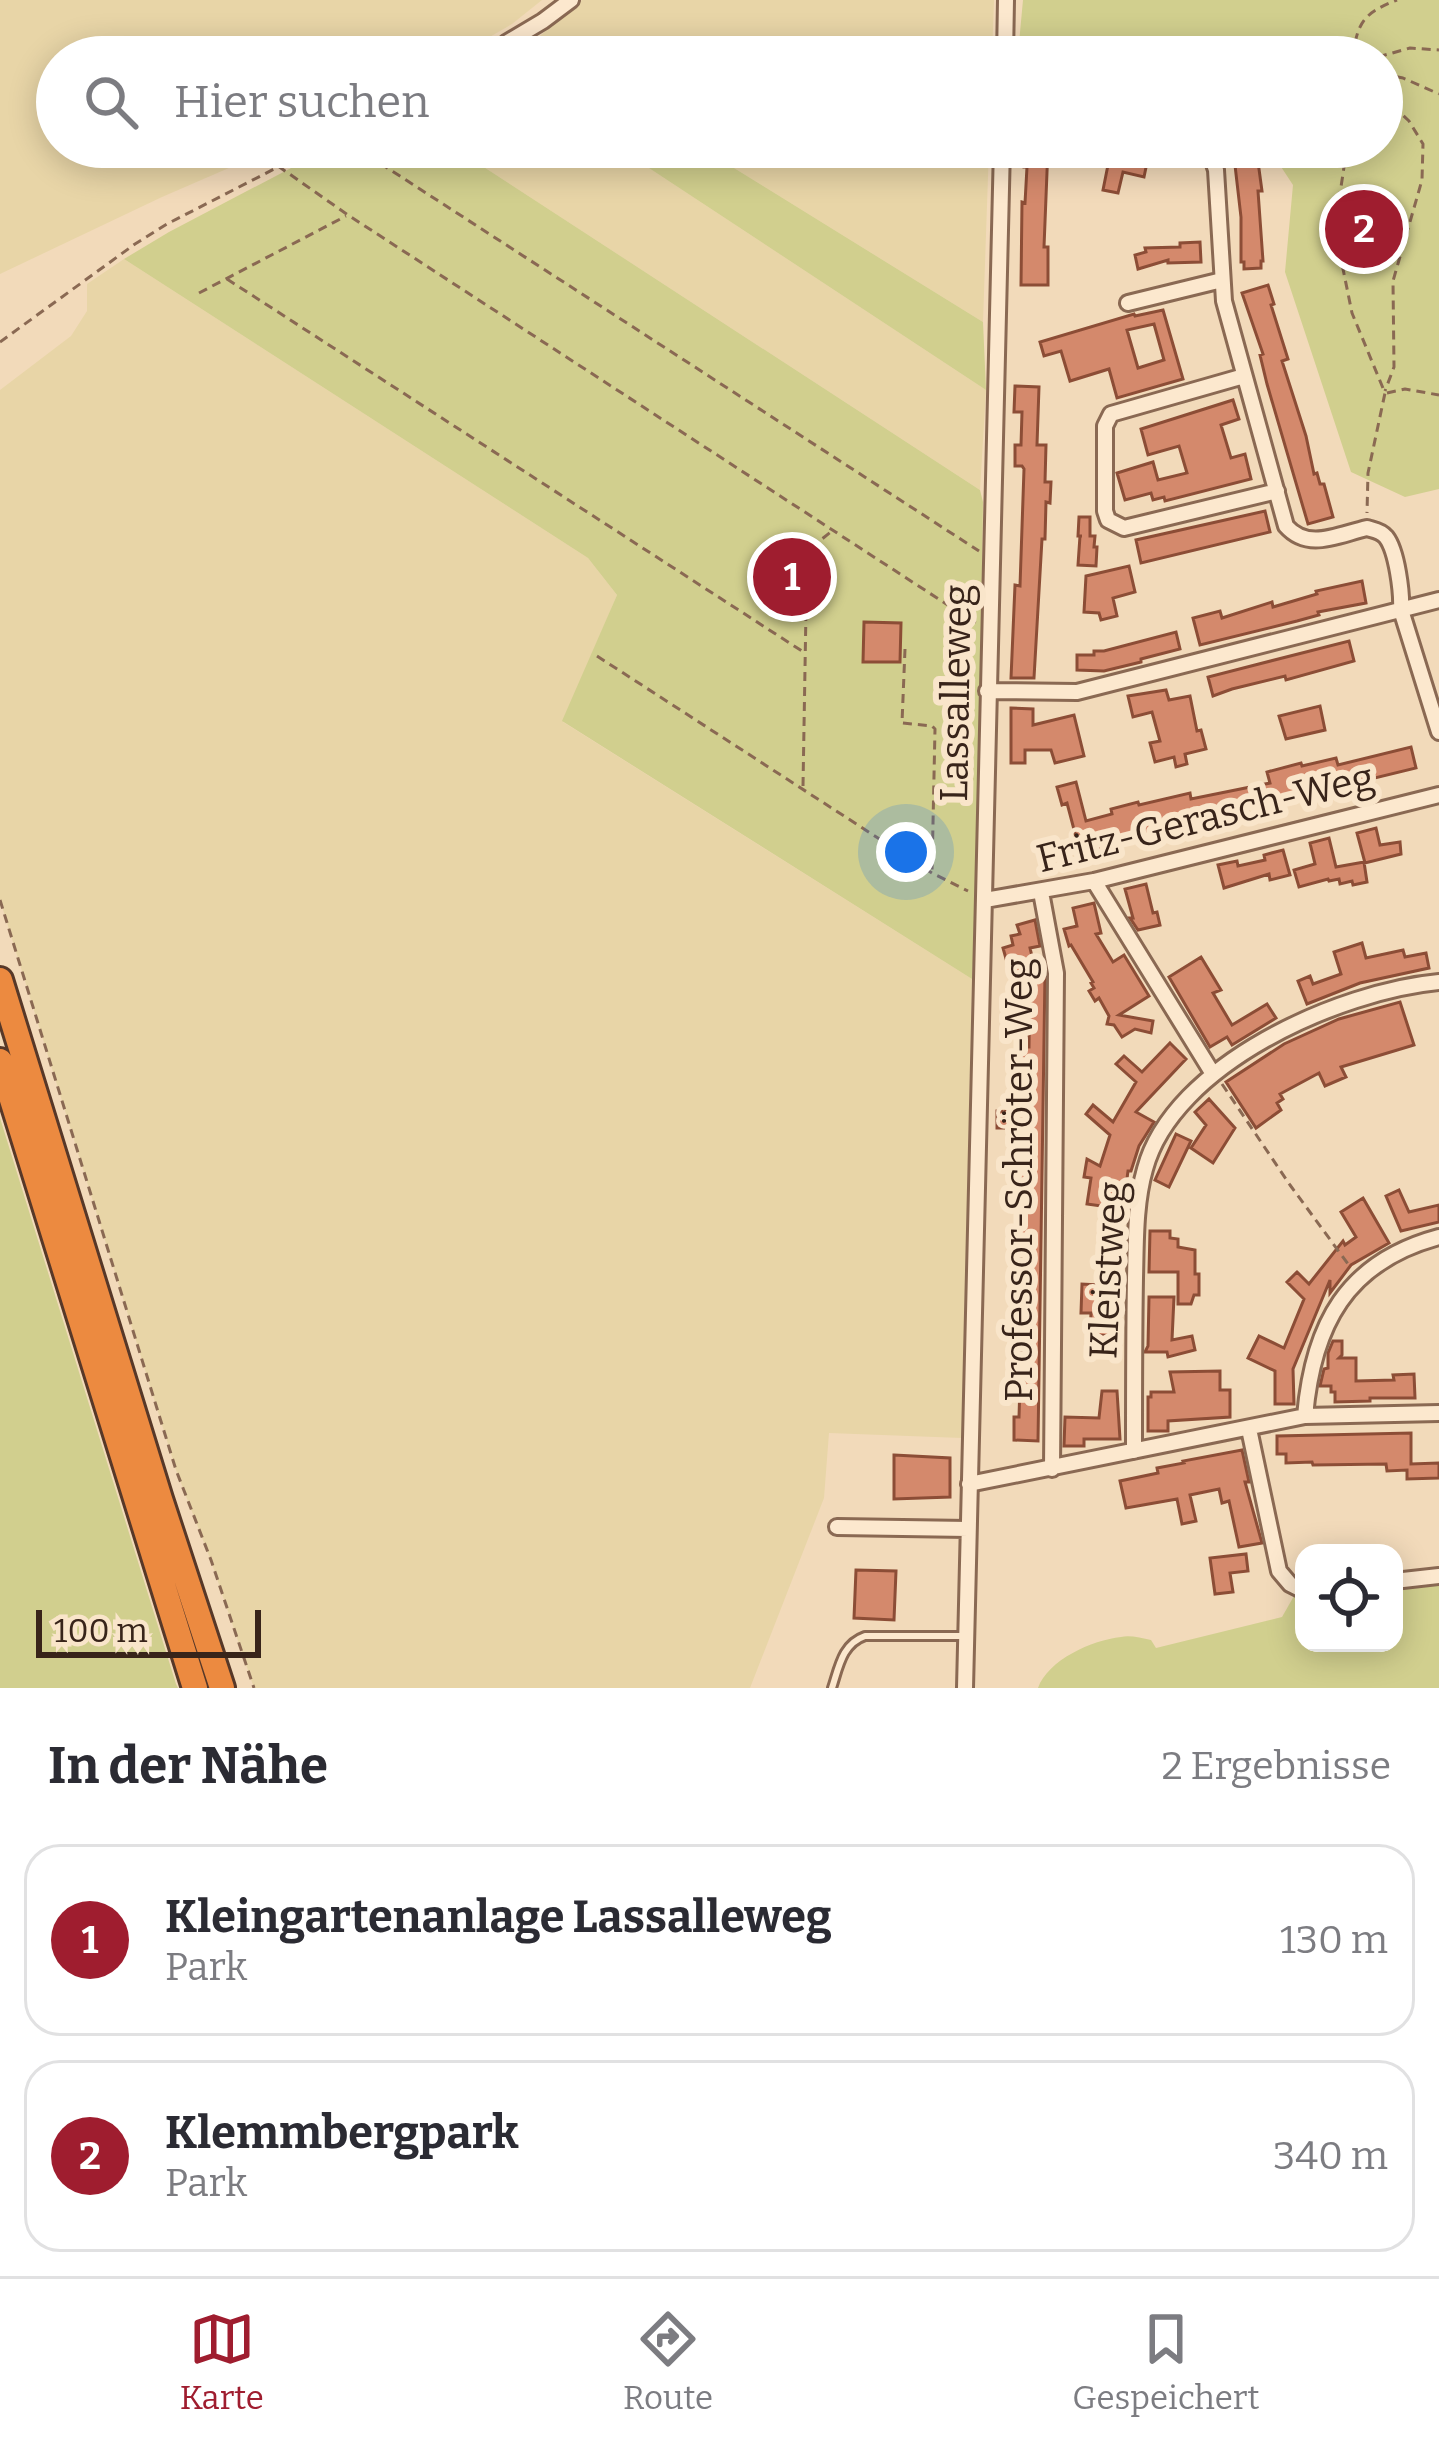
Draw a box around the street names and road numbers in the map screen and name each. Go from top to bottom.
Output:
street label: Lassalleweg [931,584,981,802]
street label: Fritz-Gerasch-Weg [1032,754,1378,882]
street label: Professor-Schröter-Weg [996,958,1042,1402]
street label: Kleistweg [1080,1180,1136,1360]

